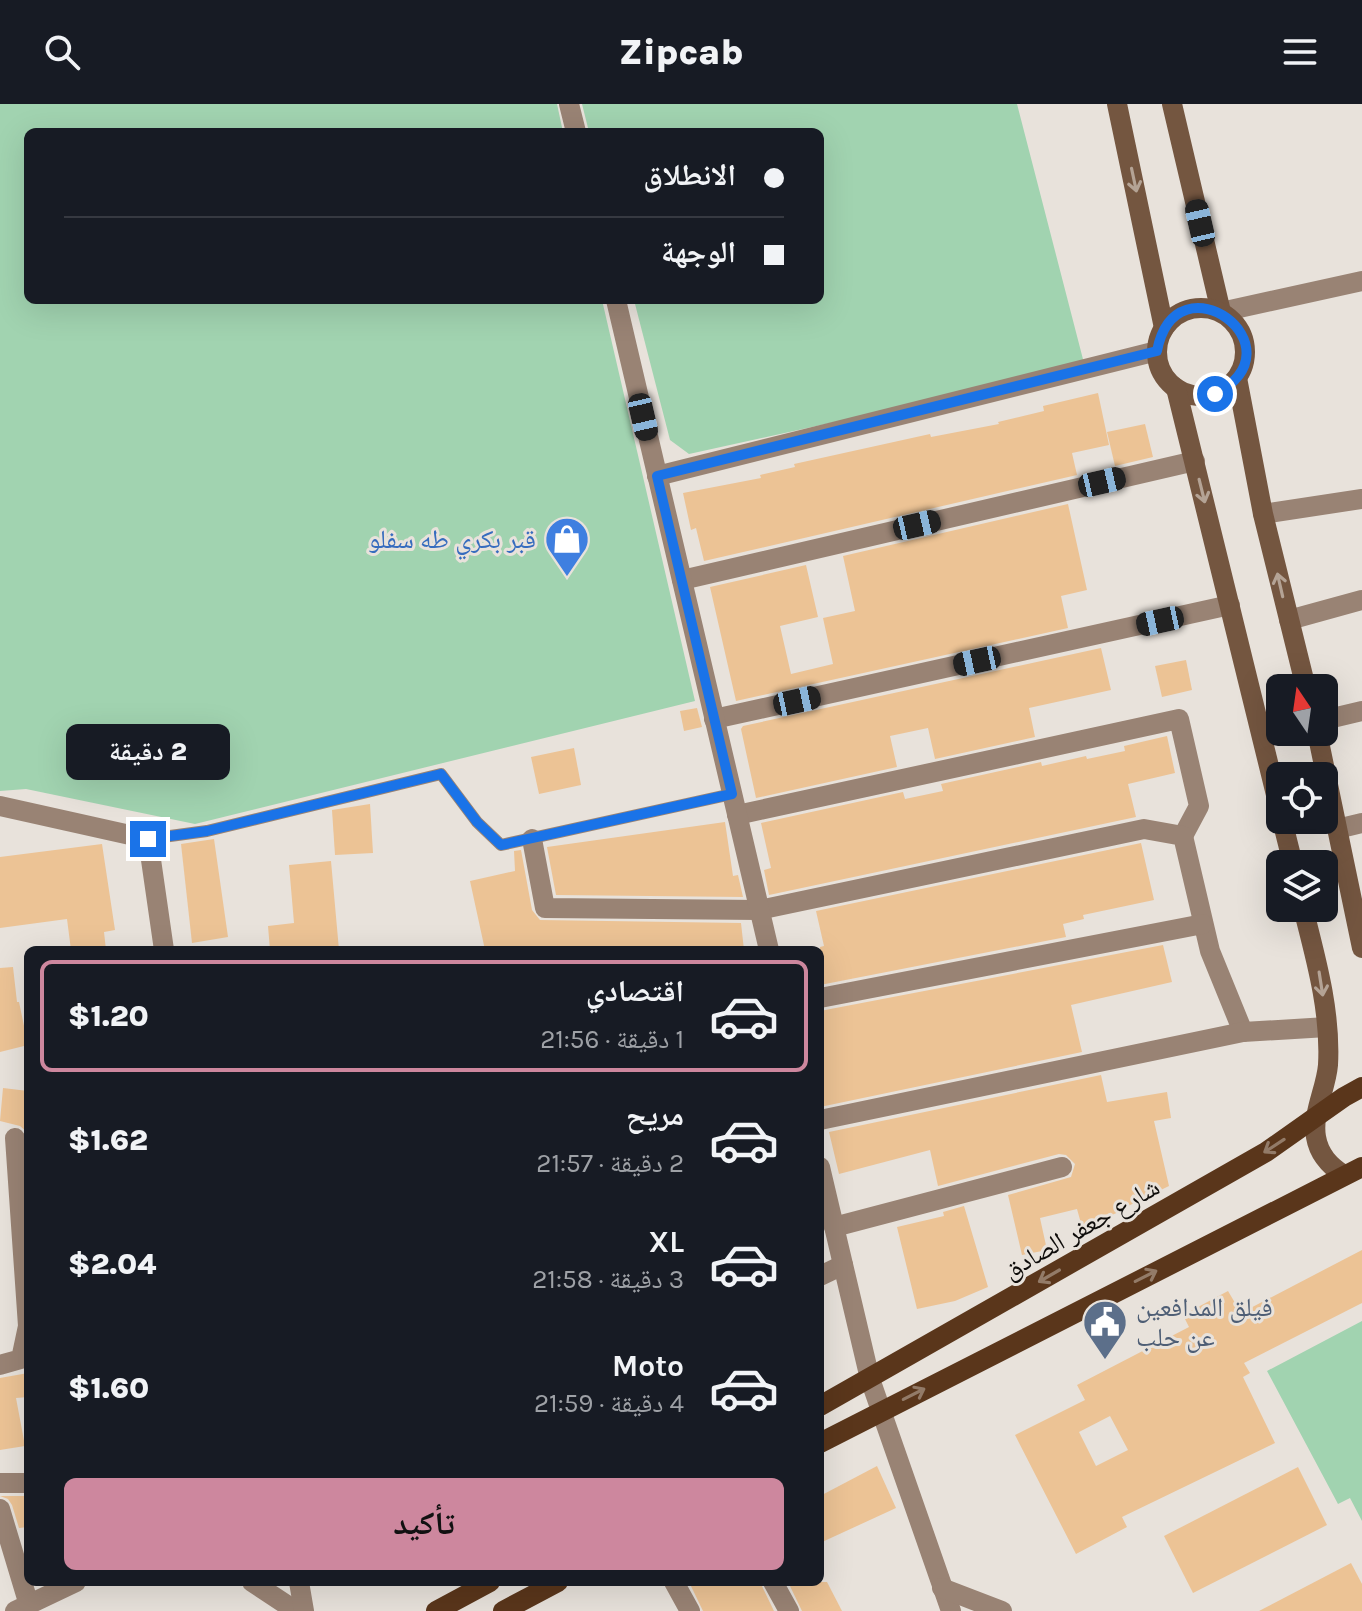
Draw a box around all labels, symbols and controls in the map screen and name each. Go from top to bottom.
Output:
icon: search [40,30,84,74]
icon: menu [1278,30,1322,74]
text: Zipcab [619,31,743,73]
text: الانطلاق [643,157,736,193]
one-way arrow [1127,167,1142,193]
car [1183,197,1217,249]
text: الوجهة [661,234,736,270]
route start [1197,376,1233,412]
car [626,391,660,443]
car [1076,465,1128,499]
one-way arrow [1196,477,1211,503]
car [891,508,943,542]
shop icon: قبر بكري طه سفلو [543,515,591,578]
place label: قبر بكري طه سفلو [368,524,536,560]
one-way arrow [1272,573,1287,598]
car [1134,604,1186,638]
car [951,644,1003,678]
north arrow [1266,674,1338,746]
map controls [1266,674,1338,922]
car [771,684,823,718]
callout: 2 دقيقة [66,723,230,779]
text: 2 دقيقة [109,736,187,767]
button: locate [1266,762,1338,834]
route end [130,821,166,857]
button: layers [1266,850,1338,922]
one-way arrow [1314,971,1329,996]
text: اقتصادي [586,973,684,1009]
icon: car [708,980,780,1052]
text: $1.20 [68,998,149,1034]
text: 1 دقيقة · 21:56 [540,1024,684,1055]
text: مريح [626,1097,684,1133]
icon: car [708,1104,780,1176]
text: $1.62 [68,1122,148,1158]
one-way arrow [1264,1138,1286,1155]
text: 2 دقيقة · 21:57 [536,1148,684,1179]
street label: شارع جعفر الصادق [997,1171,1165,1286]
text: XL [649,1224,684,1260]
icon: car [708,1228,780,1300]
text: $2.04 [68,1246,156,1282]
text: 3 دقيقة · 21:58 [532,1264,684,1295]
one-way arrow [1038,1268,1061,1284]
one-way arrow [1133,1268,1157,1283]
place label: فيلق المدافعين عن حلب [1136,1292,1273,1353]
public building icon: فيلق المدافعين عن حلب [1081,1298,1129,1361]
text: Moto [612,1348,684,1384]
icon: car [708,1352,780,1424]
text: $1.60 [68,1370,149,1406]
one-way arrow [901,1385,925,1401]
text: 4 دقيقة · 21:59 [534,1388,684,1419]
button: تأكيد [64,1478,784,1570]

